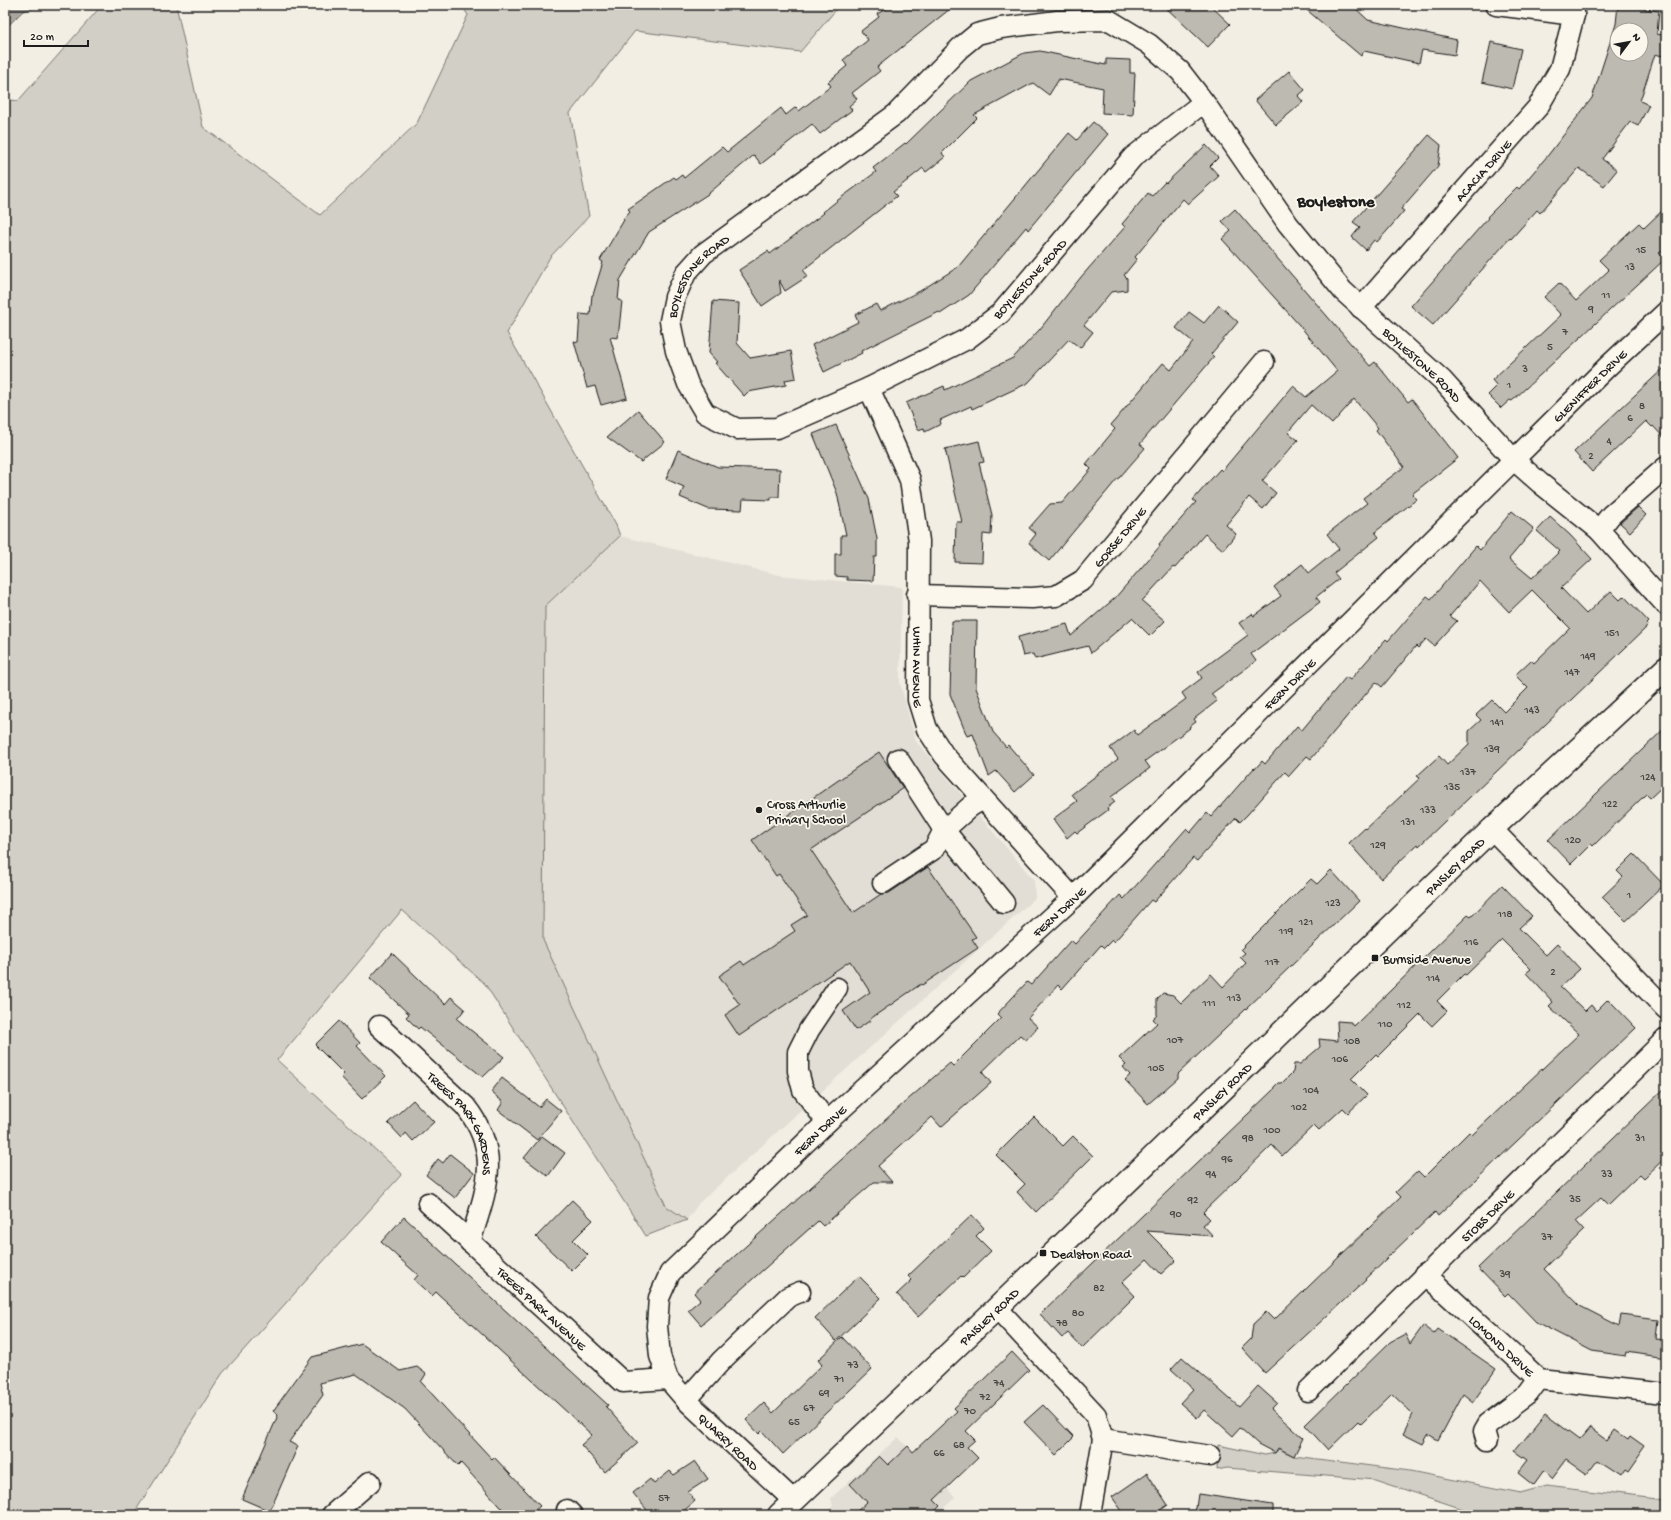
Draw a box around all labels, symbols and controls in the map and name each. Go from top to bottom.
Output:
scale bar [24,22,88,48]
north arrow [1609,22,1649,62]
text: 20 m [30,31,55,45]
text: N [1629,32,1643,44]
street label: ACACIA DRIVE [1453,137,1516,205]
district label: Boylestone [1296,193,1376,213]
street label: BOYLESTONE ROAD [666,232,734,320]
street label: BOYLESTONE ROAD [990,236,1071,324]
house number: 15 [1635,245,1646,257]
house number: 13 [1624,262,1635,274]
house number: 11 [1601,290,1610,302]
house number: 9 [1587,304,1594,316]
street label: BOYLESTONE ROAD [1378,325,1464,407]
house number: 7 [1561,327,1568,339]
house number: 5 [1547,342,1553,354]
street label: GLENIFFER DRIVE [1551,347,1632,427]
house number: 3 [1521,364,1528,376]
house number: 1 [1506,380,1511,392]
house number: 8 [1639,401,1645,413]
house number: 6 [1627,413,1633,425]
house number: 4 [1606,436,1612,448]
house number: 2 [1588,451,1594,463]
street label: GORSE DRIVE [1092,504,1151,571]
street label: WHIN AVENUE [908,626,925,710]
house number: 151 [1604,628,1619,640]
house number: 149 [1579,651,1596,663]
street label: FERN DRIVE [1261,656,1320,715]
house number: 147 [1563,667,1580,679]
house number: 143 [1523,705,1540,717]
house number: 141 [1489,717,1504,729]
house number: 139 [1483,744,1500,756]
house number: 137 [1459,767,1476,779]
house number: 124 [1639,772,1656,784]
house number: 135 [1443,782,1460,794]
place label: Cross Arthurlie Primary School [766,798,846,828]
house number: 122 [1601,799,1618,811]
marker: Cross Arthurlie Primary School [754,805,764,815]
house number: 133 [1419,805,1436,817]
house number: 131 [1400,817,1415,829]
street label: PAISLEY ROAD [1423,835,1489,900]
house number: 120 [1564,835,1581,847]
house number: 129 [1369,840,1386,852]
street label: FERN DRIVE [1030,884,1091,942]
house number: 1 [1626,890,1631,902]
house number: 123 [1324,898,1341,910]
house number: 118 [1497,909,1512,921]
house number: 121 [1298,917,1313,929]
house number: 119 [1278,926,1294,938]
house number: 116 [1463,937,1479,949]
marker: Burnside Avenue [1370,953,1380,963]
place label: Burnside Avenue [1382,953,1471,968]
house number: 117 [1264,957,1280,969]
house number: 2 [1550,967,1556,979]
house number: 114 [1425,973,1441,985]
house number: 113 [1226,993,1242,1005]
house number: 111 [1201,998,1216,1010]
house number: 112 [1396,1000,1412,1012]
house number: 110 [1376,1019,1393,1031]
house number: 107 [1166,1035,1183,1047]
house number: 108 [1343,1036,1360,1048]
house number: 106 [1331,1054,1349,1066]
street label: PAISLEY ROAD [1190,1060,1256,1125]
house number: 105 [1147,1063,1164,1075]
street label: TREES PARK GARDENS [422,1069,493,1177]
house number: 104 [1302,1085,1320,1097]
street label: FERN DRIVE [791,1102,851,1161]
house number: 102 [1290,1102,1308,1114]
house number: 100 [1263,1125,1280,1137]
house number: 98 [1241,1133,1254,1145]
house number: 31 [1634,1133,1645,1145]
house number: 96 [1220,1154,1233,1166]
house number: 94 [1205,1169,1217,1181]
house number: 33 [1600,1169,1613,1181]
street label: STOBS DRIVE [1459,1187,1519,1246]
house number: 35 [1568,1194,1581,1206]
house number: 92 [1187,1195,1199,1207]
house number: 90 [1169,1209,1182,1221]
house number: 37 [1540,1232,1553,1244]
marker: Dealston Road [1038,1248,1048,1258]
place label: Dealston Road [1050,1248,1132,1263]
street label: TREES PARK AVENUE [492,1264,589,1355]
house number: 39 [1498,1269,1511,1281]
house number: 82 [1093,1283,1105,1295]
street label: PAISLEY ROAD [957,1285,1024,1350]
house number: 80 [1072,1308,1084,1320]
street label: LOMOND DRIVE [1465,1313,1537,1381]
house number: 78 [1055,1318,1068,1330]
house number: 73 [846,1360,859,1372]
house number: 71 [833,1374,844,1386]
house number: 74 [993,1378,1005,1390]
house number: 69 [818,1388,830,1400]
house number: 72 [978,1392,991,1404]
house number: 67 [803,1403,815,1415]
house number: 70 [963,1406,976,1418]
street label: QUARRY ROAD [694,1411,761,1475]
house number: 65 [788,1417,800,1429]
house number: 68 [953,1440,965,1452]
house number: 66 [933,1448,945,1460]
house number: 57 [658,1493,670,1505]

